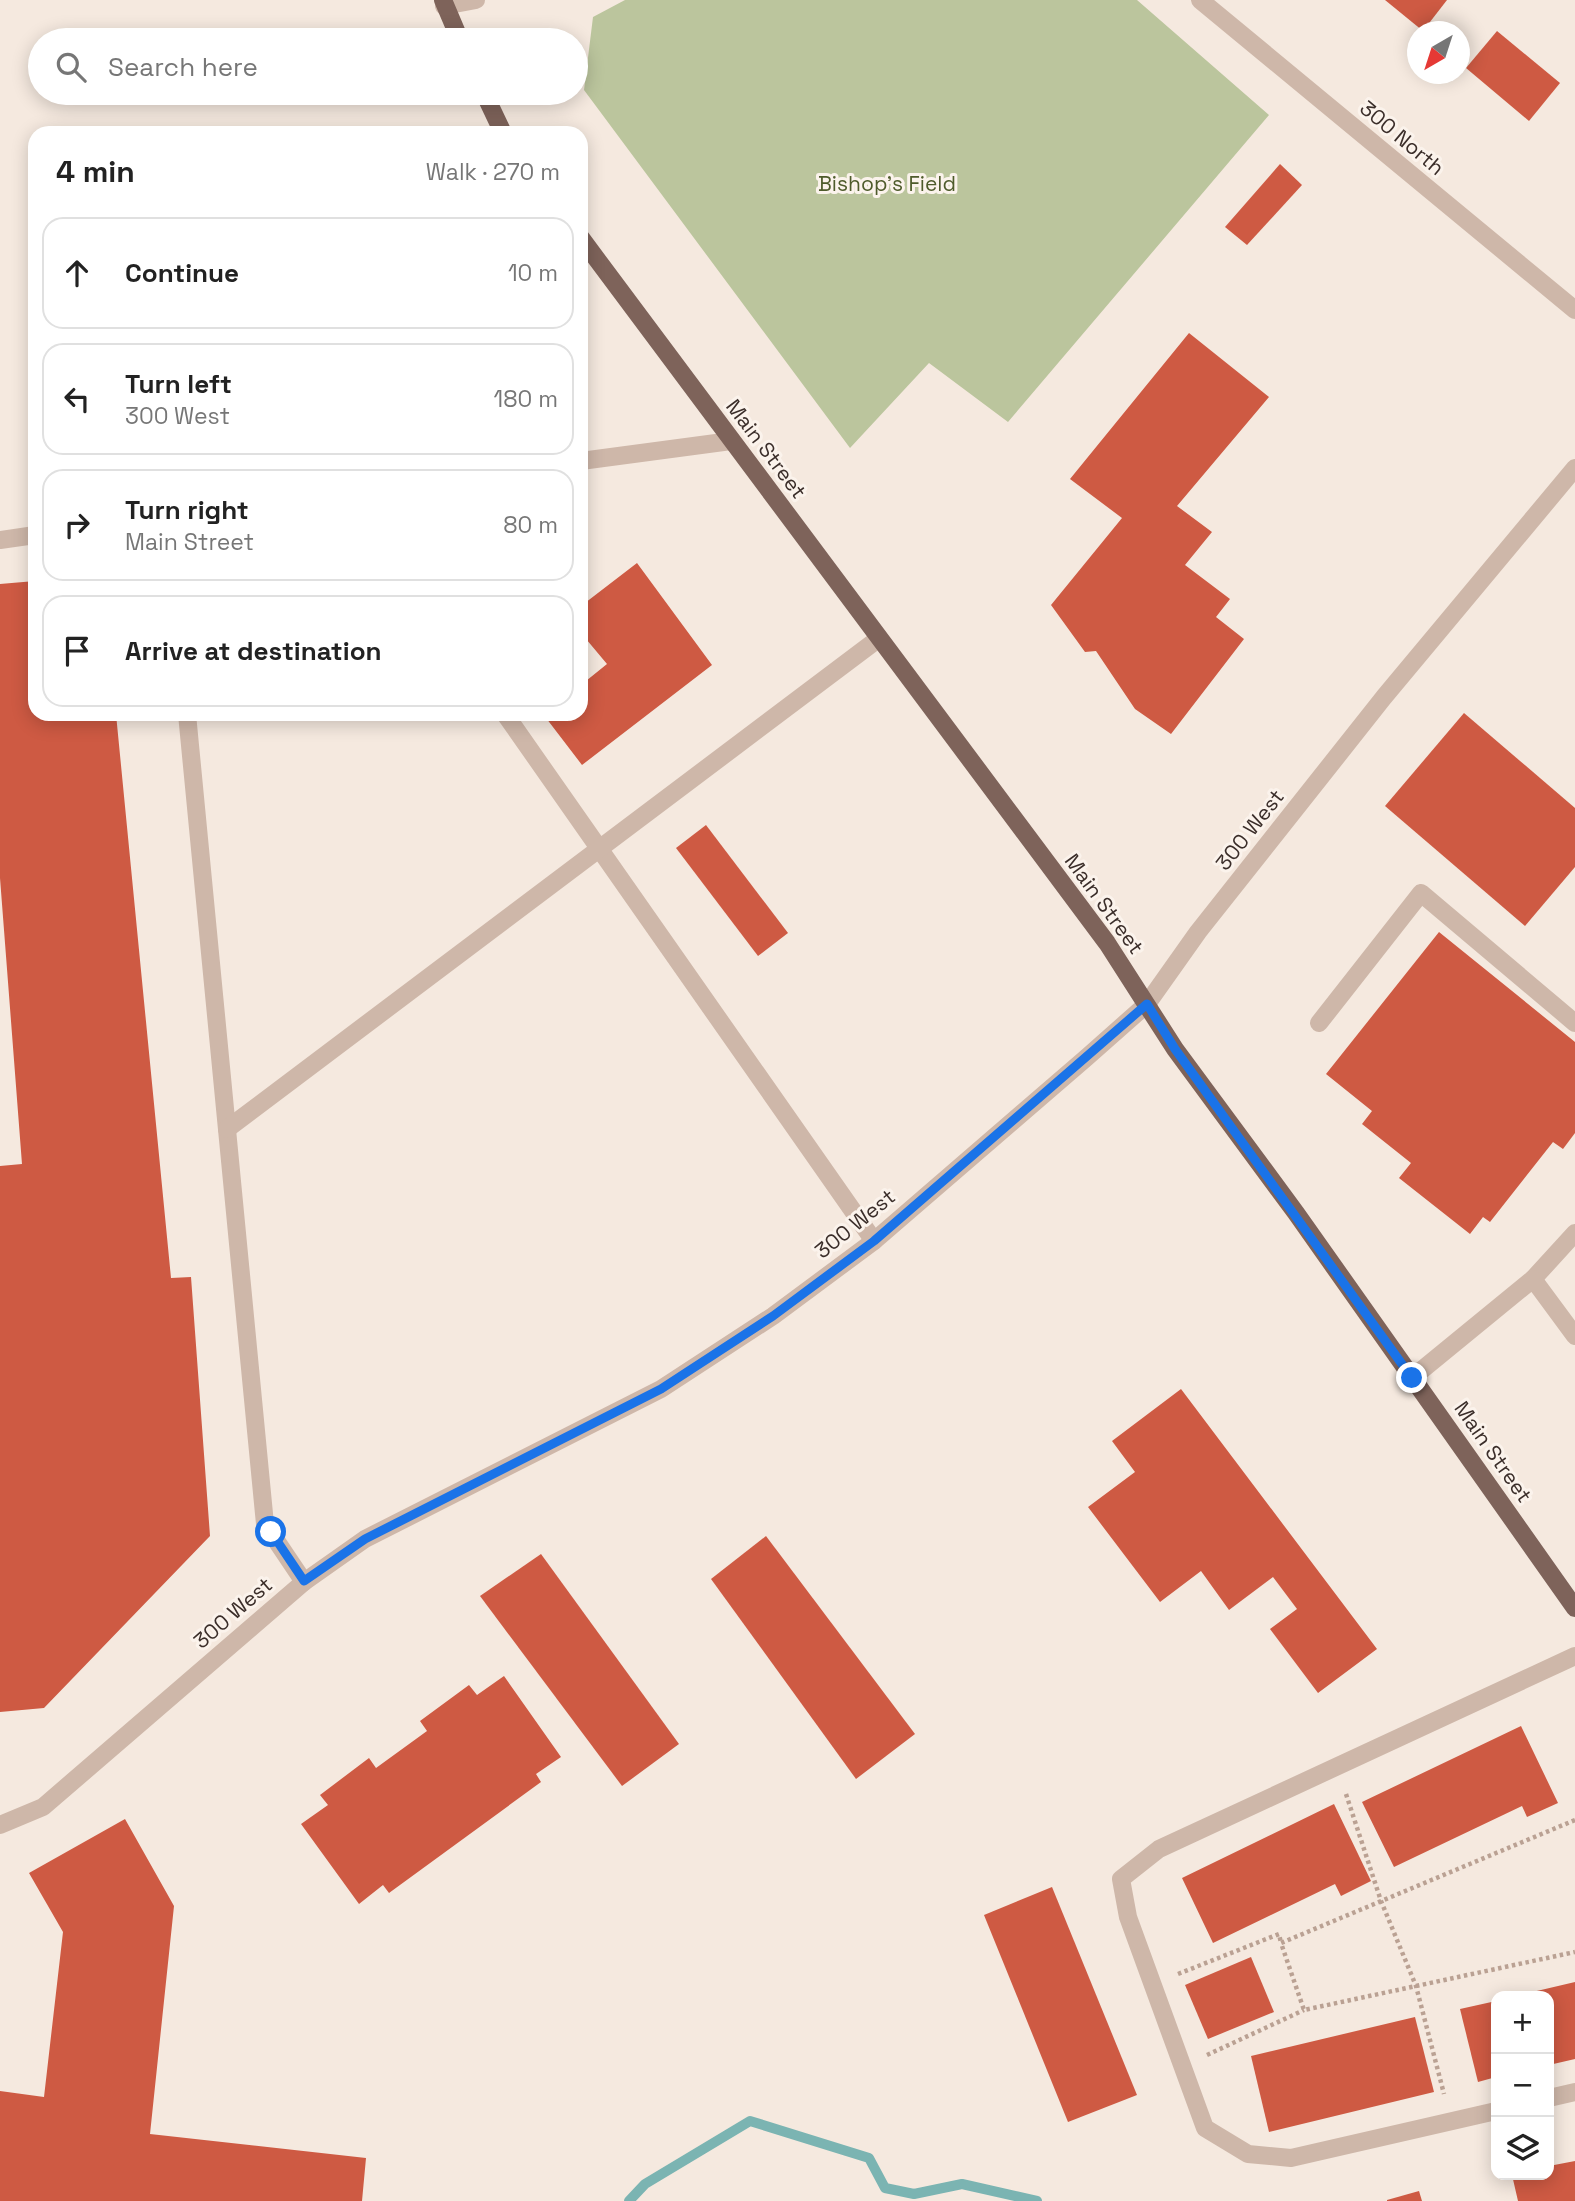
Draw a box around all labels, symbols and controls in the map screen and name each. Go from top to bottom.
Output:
north arrow [1407,21,1470,84]
search box [28,28,588,105]
icon: search [52,48,90,86]
text: Search here [108,50,258,84]
street label: 300 North [1354,94,1450,181]
text: 4 min [56,152,135,191]
text: Walk · 270 m [426,157,560,187]
park label: Bishop's Field [818,170,956,197]
icon: ahead [58,254,96,292]
text: Continue [125,256,239,290]
text: 10 m [508,258,558,288]
text: Turn left [125,367,232,401]
icon: left [58,380,96,418]
text: 180 m [494,384,558,414]
street label: Main Street [720,394,813,504]
text: 300 West [125,401,230,431]
text: Turn right [125,493,249,527]
icon: right [58,506,96,544]
text: 80 m [503,510,558,540]
text: Main Street [125,527,254,557]
icon: arrive [58,632,96,670]
text: Arrive at destination [125,634,382,668]
street label: 300 West [1209,784,1290,876]
street label: Main Street [1059,848,1150,959]
street label: 300 West [809,1183,900,1264]
route end [1396,1362,1427,1393]
street label: Main Street [1449,1396,1538,1508]
route start [255,1516,286,1547]
street label: 300 West [188,1571,278,1654]
map controls [1491,1991,1554,2180]
button: + [1491,1991,1554,2054]
button: − [1491,2054,1554,2117]
button: layers [1491,2117,1554,2180]

